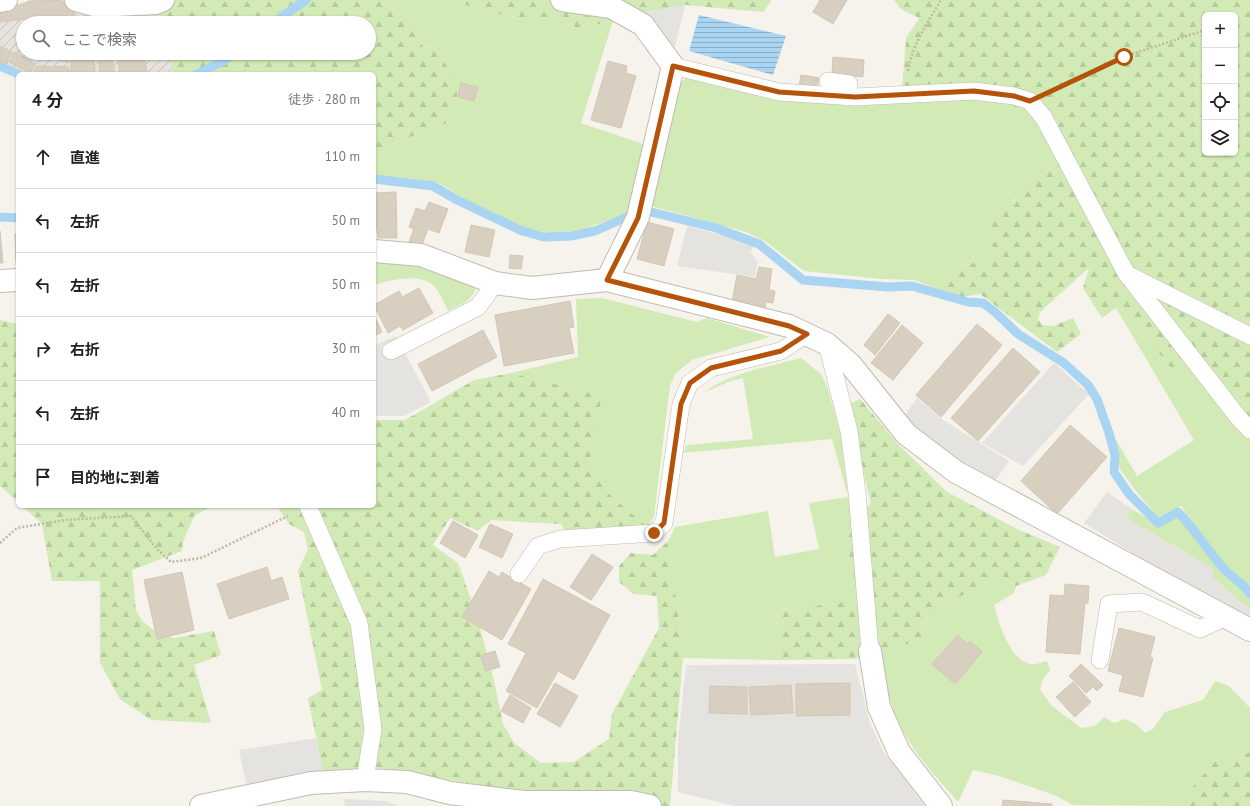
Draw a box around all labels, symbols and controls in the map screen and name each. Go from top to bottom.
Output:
map controls [1202,12,1238,156]
button: + [1202,12,1238,48]
search box [16,16,376,60]
icon: search [30,27,52,49]
text: ここで検索 [62,30,137,49]
route start [1115,48,1133,66]
button: − [1202,48,1238,84]
button: locate [1202,84,1238,120]
text: 4 分 [32,89,63,111]
text: 徒歩 · 280 m [288,91,360,108]
button: layers [1202,120,1238,156]
icon: ahead [32,146,54,168]
text: 直進 [70,148,100,167]
text: 110 m [325,148,360,165]
icon: left [32,210,54,232]
text: 左折 [70,212,100,231]
text: 50 m [332,212,360,229]
icon: left [32,274,54,296]
text: 左折 [70,276,100,295]
text: 50 m [332,276,360,293]
icon: right [32,338,54,360]
text: 右折 [70,340,100,359]
text: 30 m [332,340,360,357]
icon: left [32,402,54,424]
text: 左折 [70,404,100,423]
text: 40 m [332,404,360,421]
icon: arrive [32,466,54,488]
text: 目的地に到着 [70,468,160,487]
route end [645,524,663,542]

